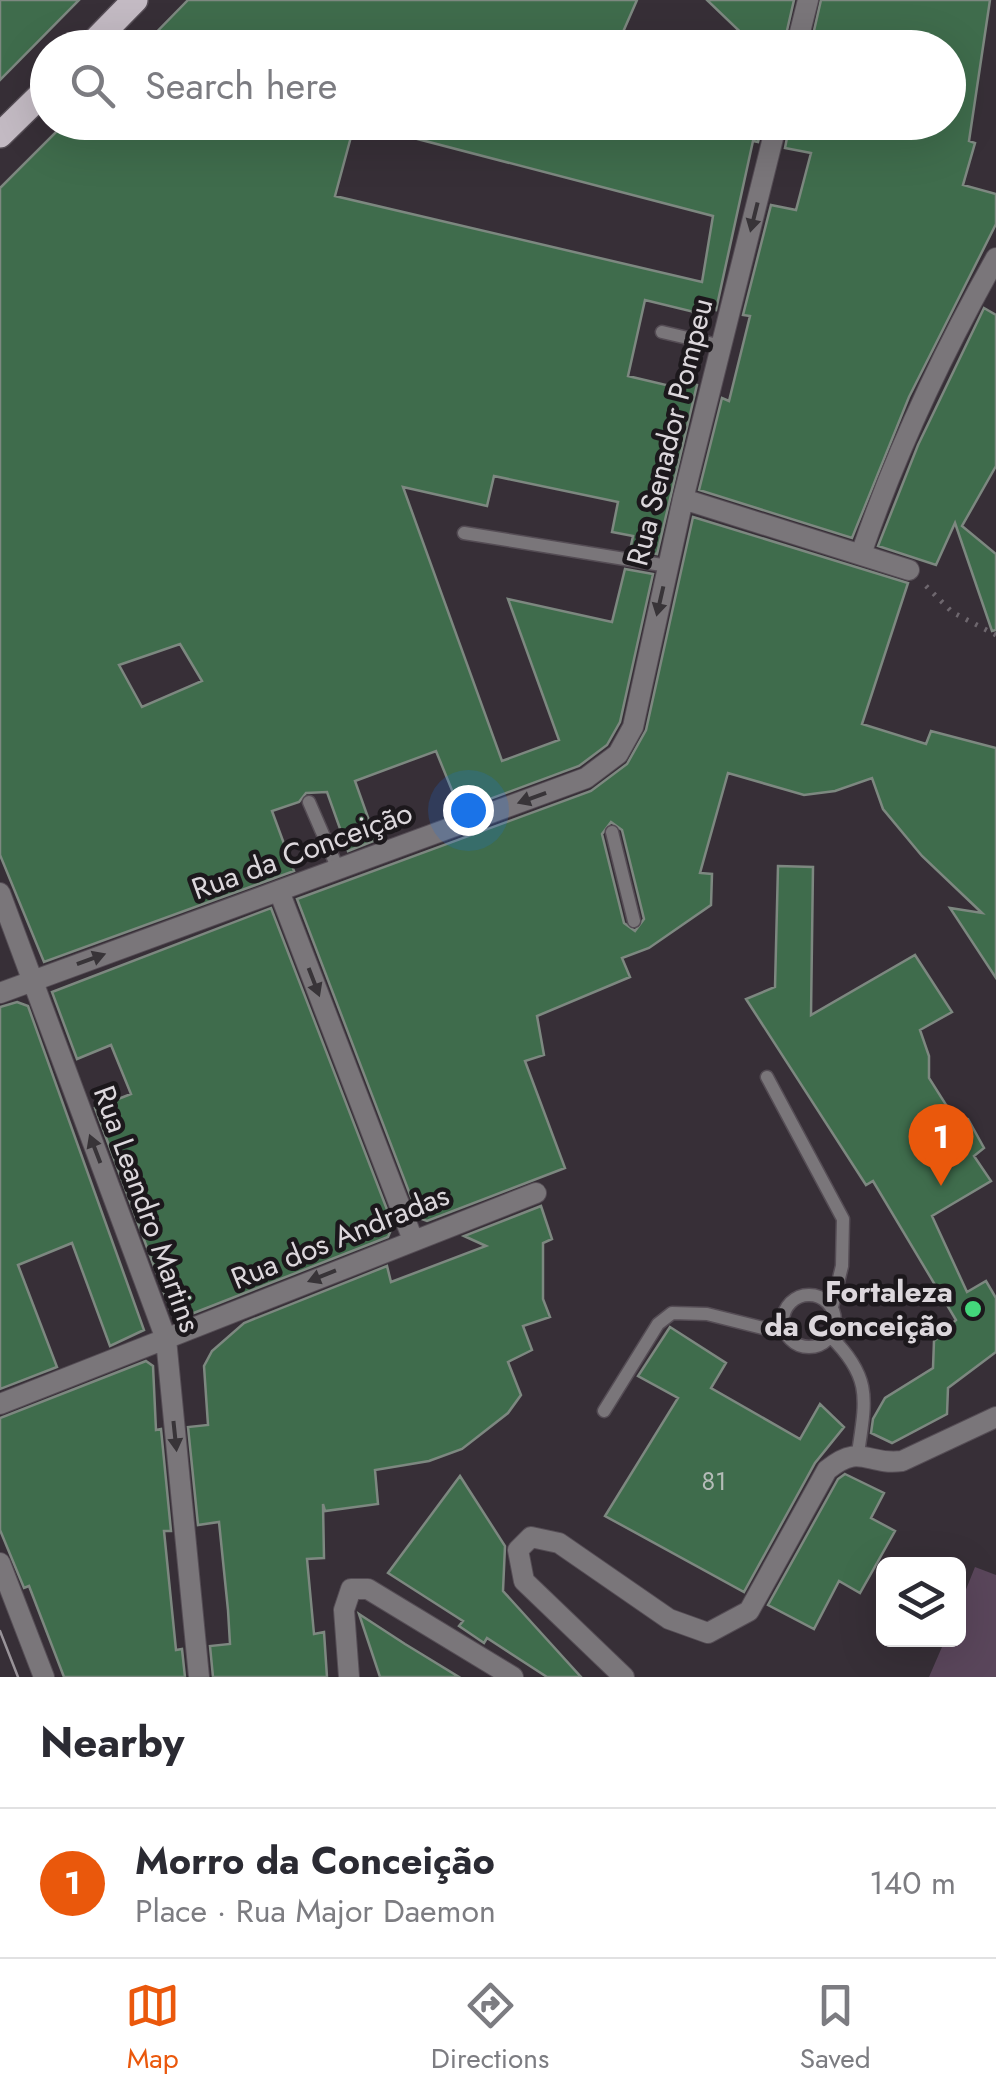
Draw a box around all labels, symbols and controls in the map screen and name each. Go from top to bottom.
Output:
search box [30,30,966,140]
icon: search [65,58,120,113]
text: Search here [145,58,337,113]
one-way arrow [746,202,761,233]
street label: Rua Senador Pompeu [615,294,724,570]
one-way arrow [652,586,668,617]
your location [443,785,494,836]
street label: Rua da Conceição [185,791,418,910]
one-way arrow [517,791,547,806]
one-way arrow [77,951,107,966]
one-way arrow [307,967,322,997]
street label: Rua Leandro Martins [83,1080,212,1338]
pin: 1 [908,1104,974,1186]
one-way arrow [86,1134,102,1164]
street label: Rua dos Andradas [224,1173,455,1300]
one-way arrow [307,1269,337,1285]
place label: Fortaleza da Conceição [764,1270,953,1347]
marker: Fortaleza da Conceição [962,1298,984,1320]
one-way arrow [168,1421,184,1452]
house number: 81 [702,1463,726,1499]
map controls [876,1557,966,1647]
button: layers [876,1557,966,1647]
text: Nearby [40,1712,184,1773]
text: Morro da Conceição [135,1833,495,1888]
text: 1 [64,1860,81,1906]
text: 140 m [869,1860,956,1906]
text: Place · Rua Major Daemon [135,1888,496,1934]
tab: Map [125,1978,180,2079]
tab: Directions [431,1978,549,2079]
tab: Saved [800,1978,871,2079]

